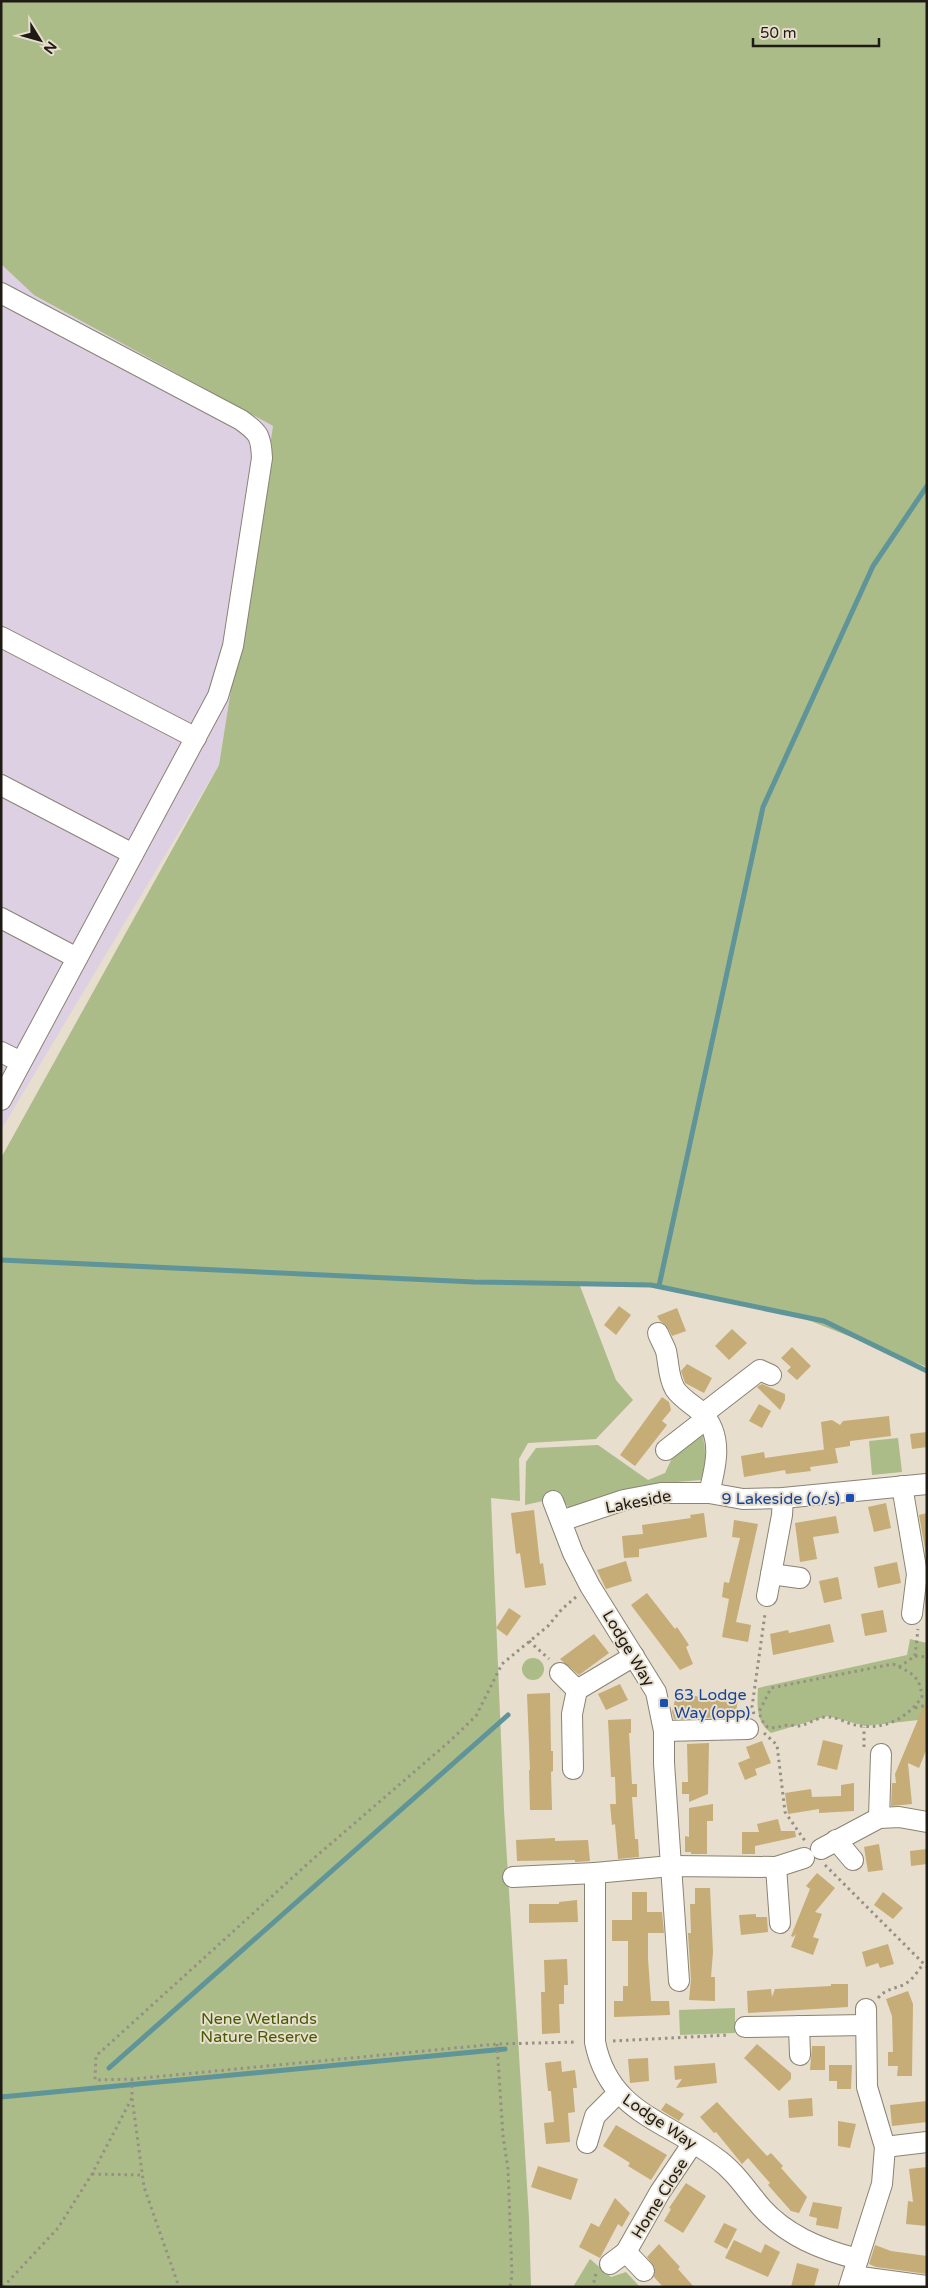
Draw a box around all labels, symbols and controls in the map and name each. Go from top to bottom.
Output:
north arrow [15,15,65,65]
scale bar [753,15,879,47]
text: 50 m [760,24,797,42]
text: N [40,38,60,57]
street label: Lakeside [604,1486,673,1518]
place label: 9 Lakeside (o/s) [722,1489,840,1509]
marker: 9 Lakeside (o/s) [844,1492,856,1504]
street label: Lodge Way [598,1607,659,1691]
place label: 63 Lodge Way (opp) [674,1685,750,1723]
marker: 63 Lodge Way (opp) [658,1697,670,1709]
park label: Nene Wetlands Nature Reserve [200,2009,318,2047]
street label: Lodge Way [618,2090,701,2154]
street label: Home Close [627,2155,692,2242]

